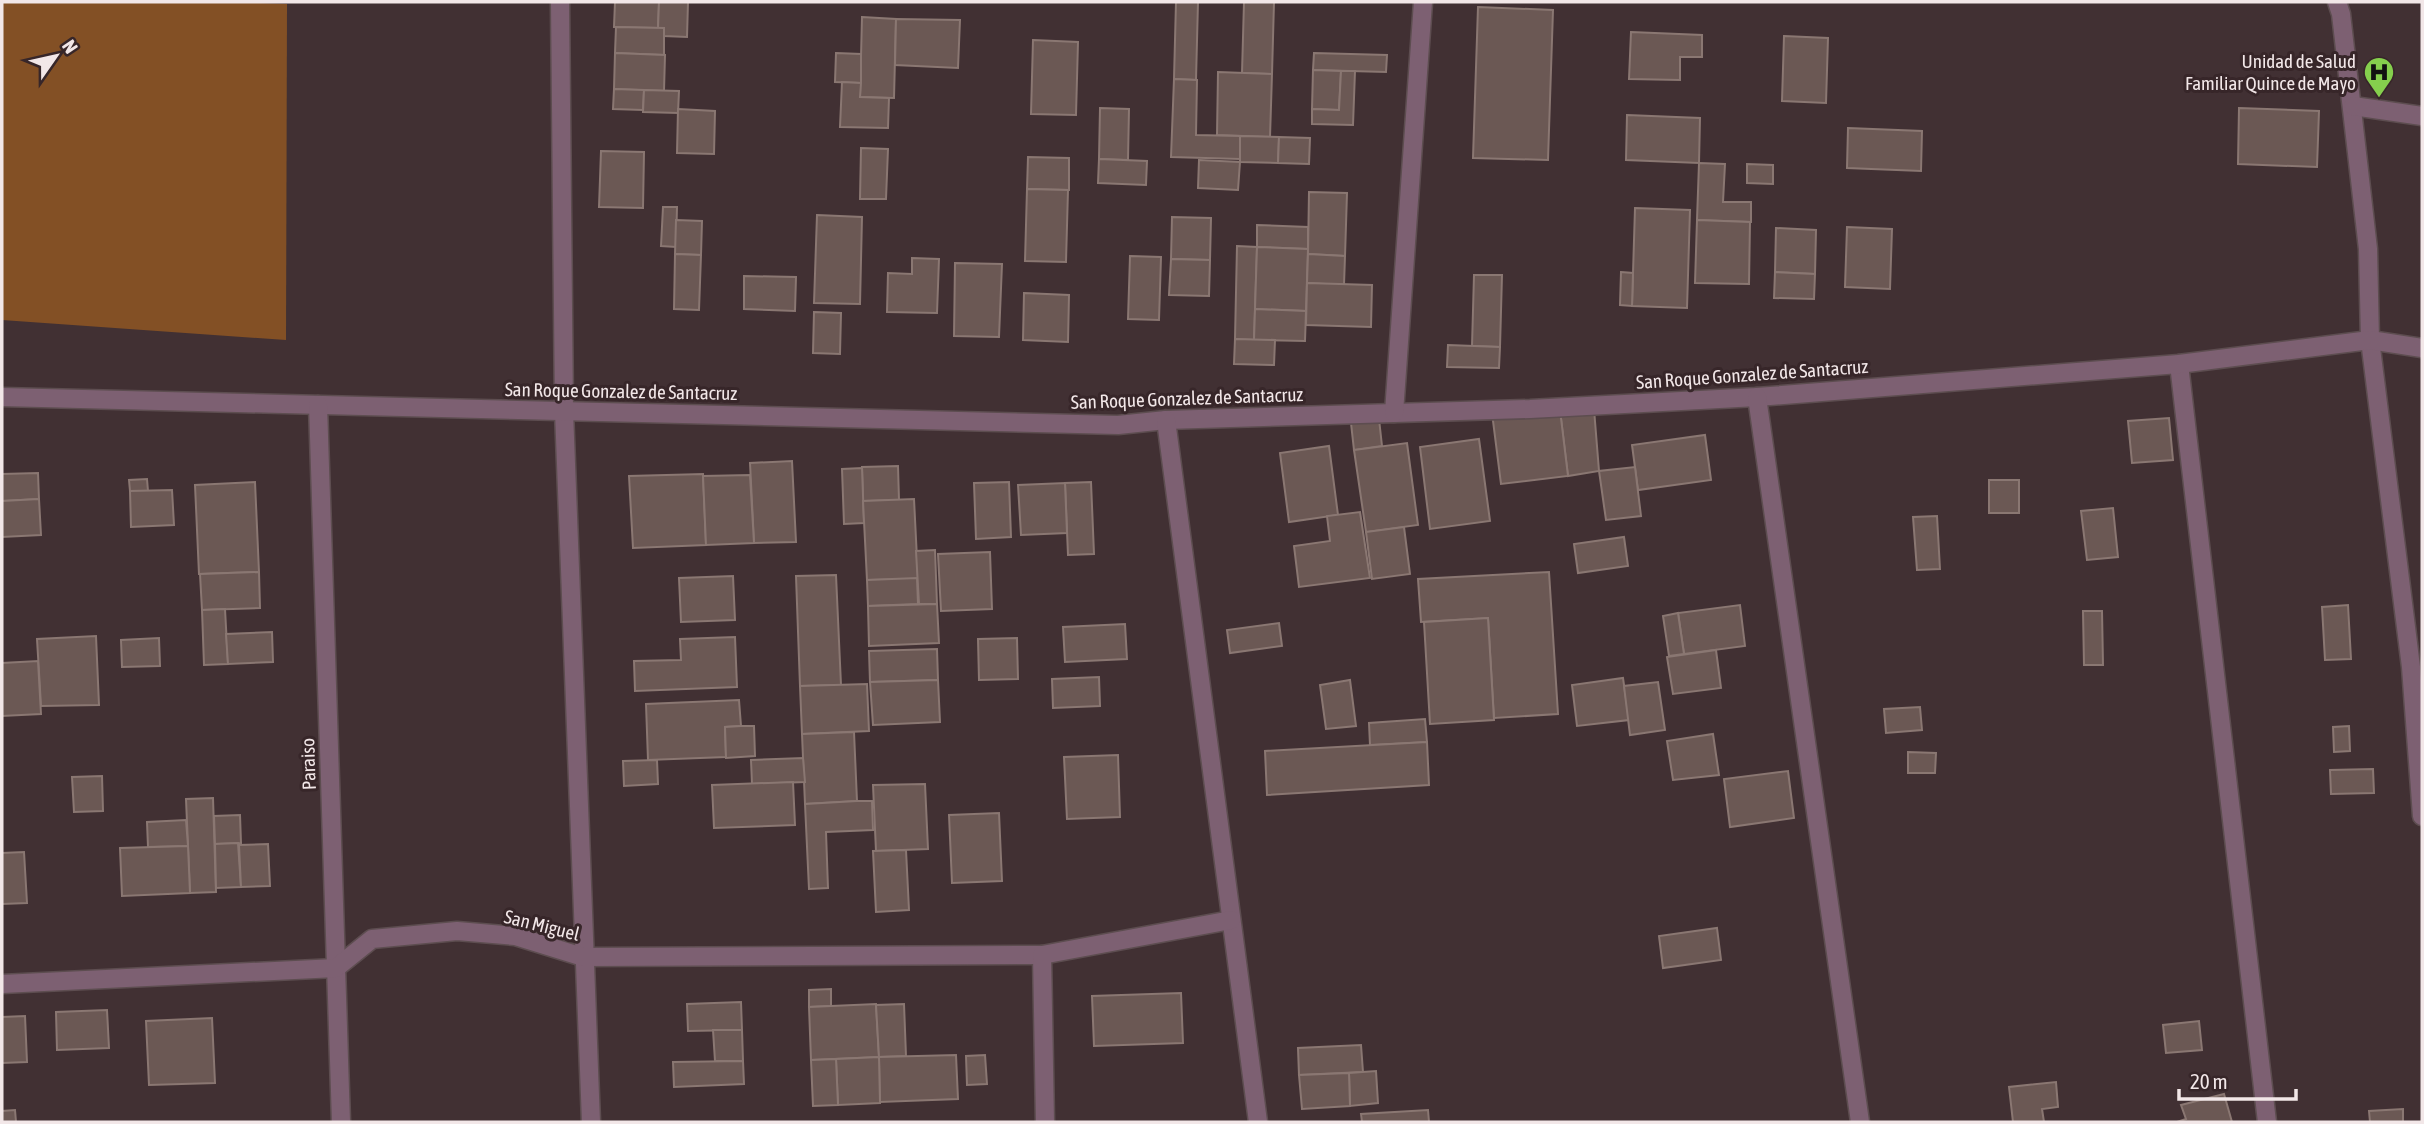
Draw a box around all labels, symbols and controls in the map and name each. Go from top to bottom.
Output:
north arrow [21,21,91,91]
text: N [58,36,82,57]
place label: Unidad de Salud Familiar Quince de Mayo [2185,50,2356,94]
hospital icon: Unidad de Salud Familiar Quince de Mayo [2362,55,2396,99]
street label: San Roque Gonzalez de Santacruz [1635,355,1869,393]
street label: San Roque Gonzalez de Santacruz [505,378,738,404]
street label: San Roque Gonzalez de Santacruz [1070,383,1304,413]
street label: Paraiso [296,738,320,790]
street label: San Miguel [502,905,582,945]
scale bar [2179,1058,2296,1102]
text: 20 m [2190,1069,2228,1093]

